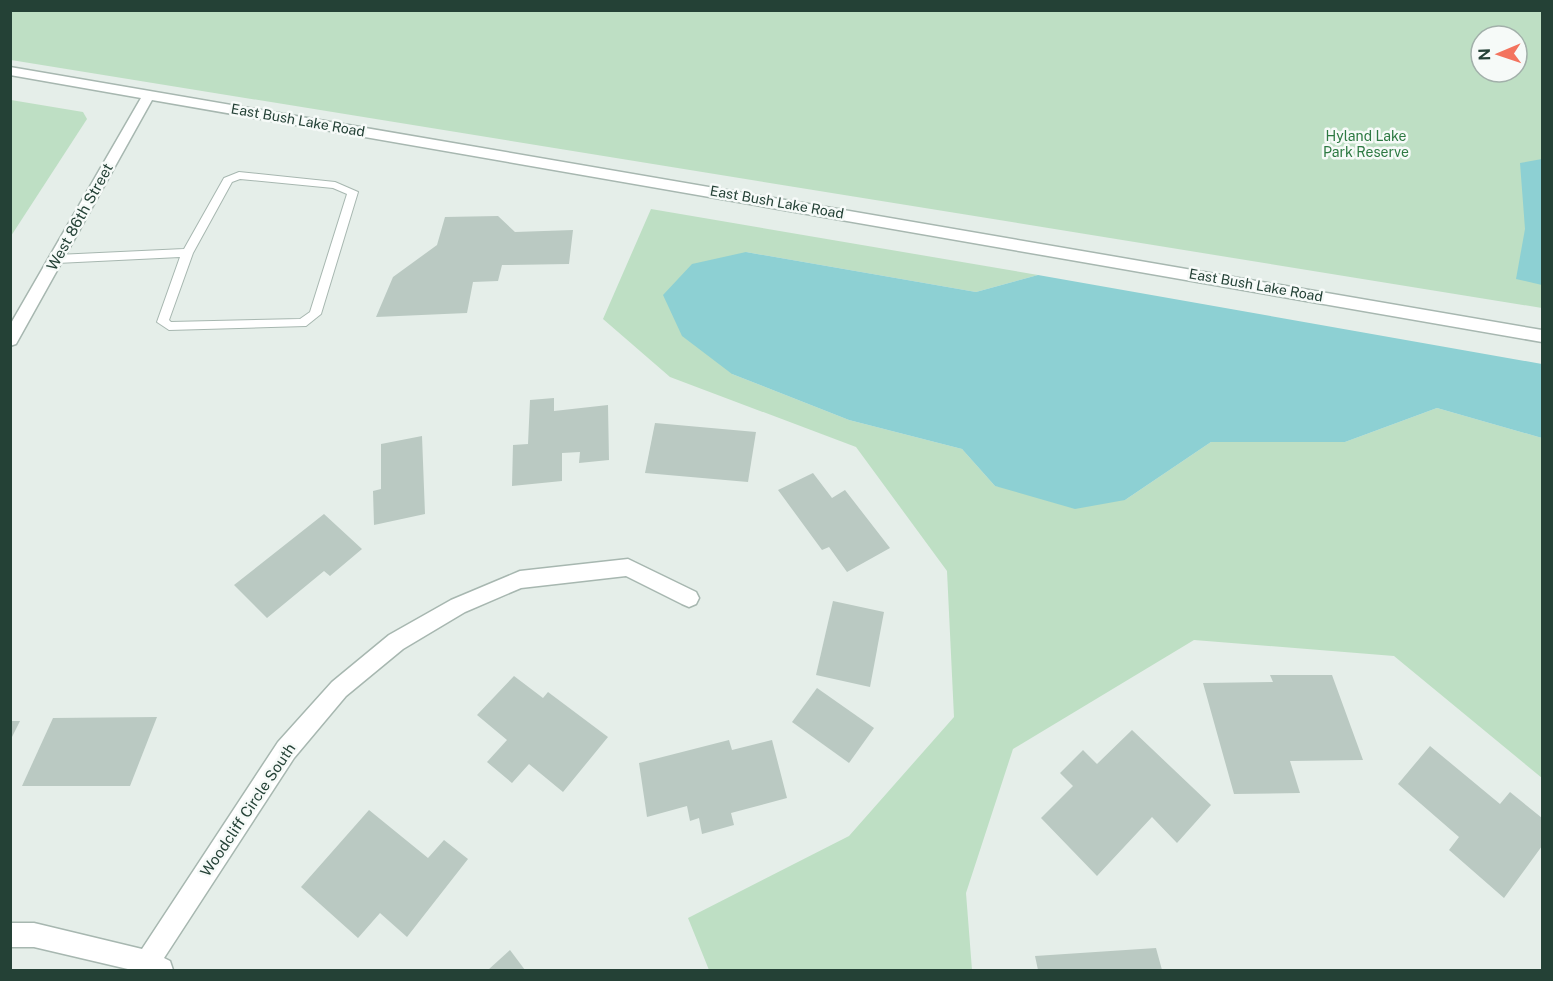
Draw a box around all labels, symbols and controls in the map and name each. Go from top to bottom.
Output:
north arrow [1469,24,1529,84]
text: N [1475,48,1494,61]
street label: East Bush Lake Road [230,100,366,140]
park label: Hyland Lake Park Reserve [1323,128,1409,160]
street label: West 86th Street [43,160,116,273]
street label: East Bush Lake Road [709,182,845,222]
street label: East Bush Lake Road [1188,265,1324,305]
street label: Woodcliff Circle South [197,740,298,879]

